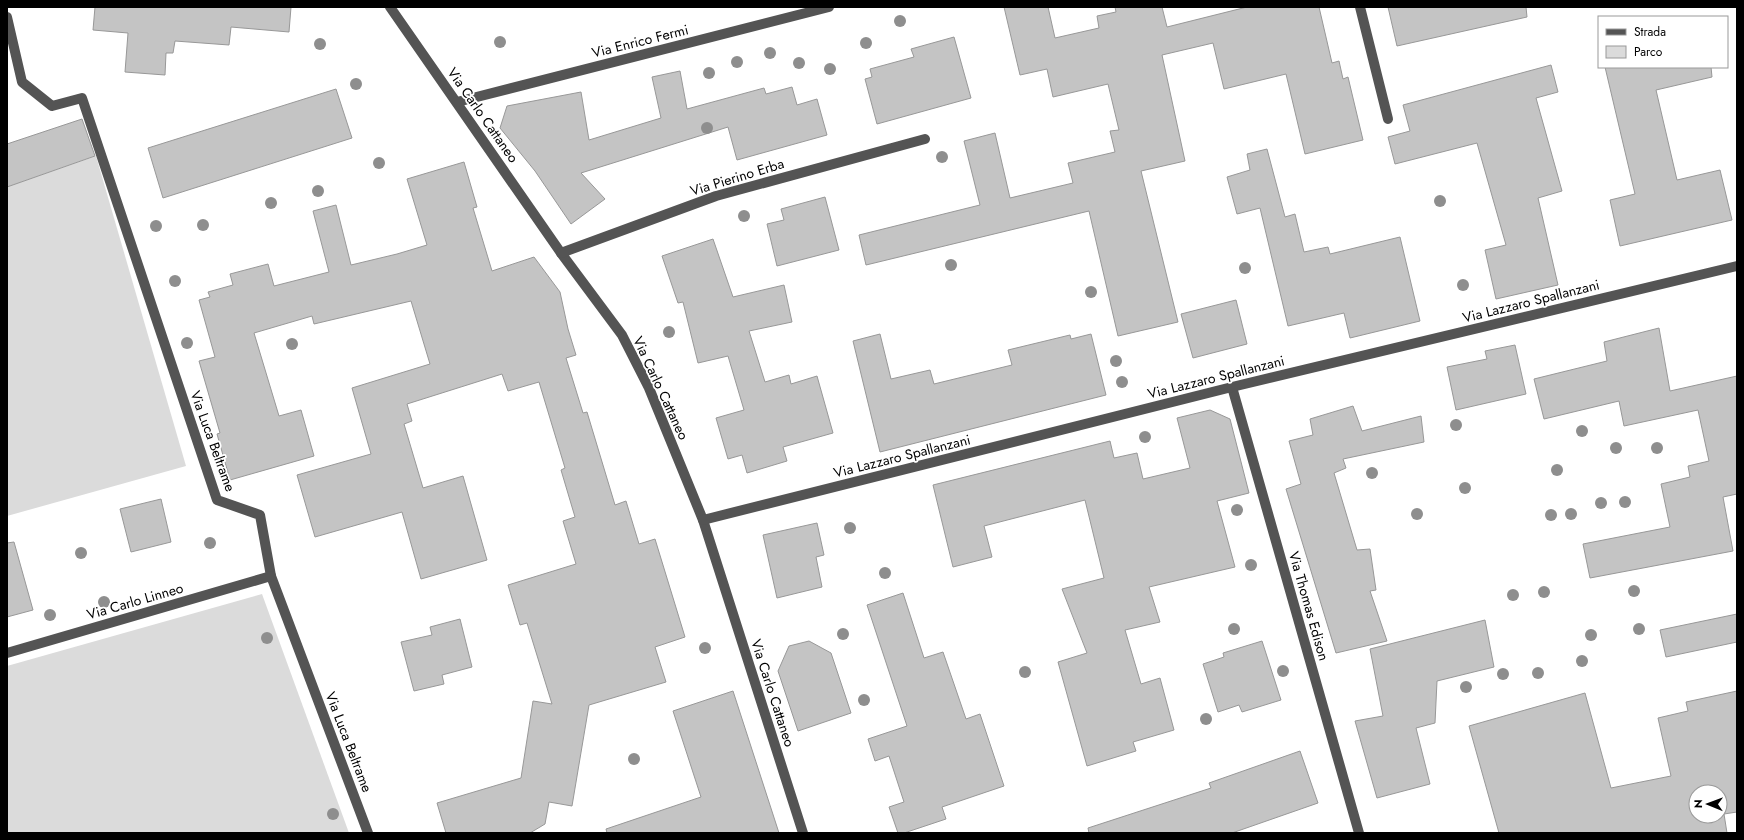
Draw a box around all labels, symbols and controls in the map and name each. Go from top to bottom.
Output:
legend [1598,16,1728,68]
street label: Via Enrico Fermi [590,19,690,63]
text: Strada [1634,23,1666,41]
text: Parco [1634,43,1663,61]
street label: Via Carlo Cattaneo [443,63,524,167]
street label: Via Pierino Erba [688,153,786,201]
street label: Via Lazzaro Spallanzani [1460,274,1602,328]
street label: Via Carlo Cattaneo [628,333,694,443]
street label: Via Lazzaro Spallanzani [1145,350,1287,404]
street label: Via Luca Beltrame [185,388,241,494]
street label: Via Lazzaro Spallanzani [831,429,973,483]
street label: Via Thomas Edison [1284,549,1334,663]
street label: Via Carlo Linneo [84,578,186,624]
street label: Via Carlo Cattaneo [746,637,800,750]
street label: Via Luca Beltrame [321,689,377,795]
north arrow [1688,784,1728,824]
text: N [1690,799,1706,808]

